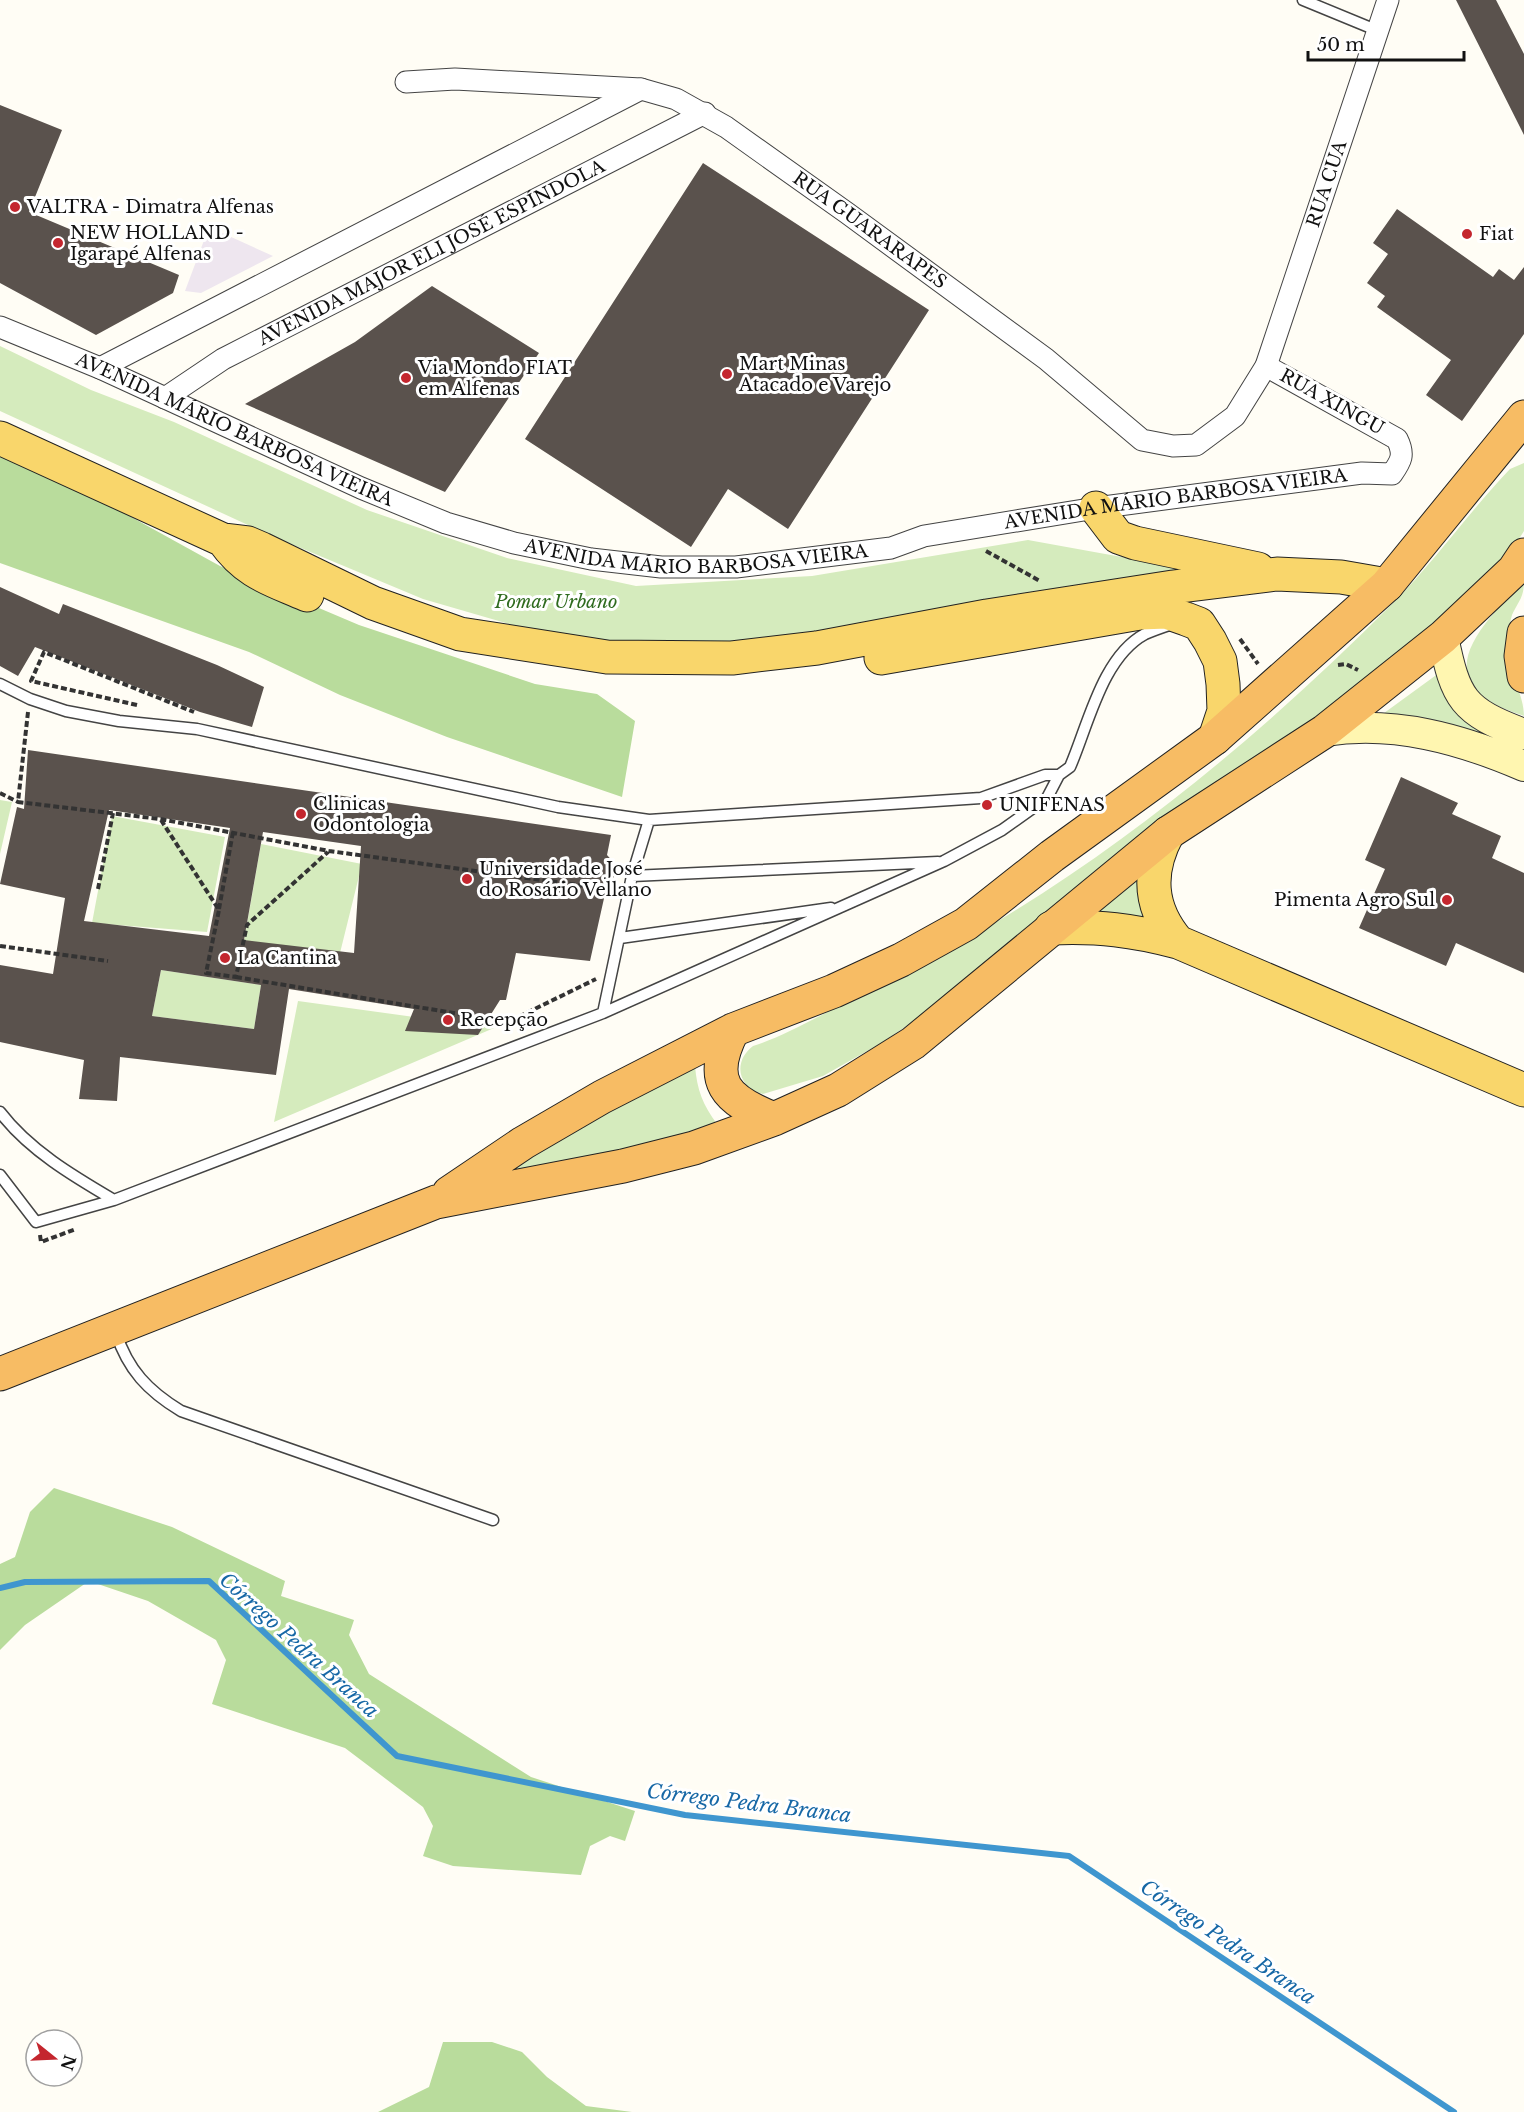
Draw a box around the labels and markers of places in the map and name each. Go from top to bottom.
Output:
place label: VALTRA - Dimatra Alfenas [26,196,274,218]
marker: VALTRA - Dimatra Alfenas [8,200,22,214]
place label: NEW HOLLAND - Igarapé Alfenas [70,222,244,265]
place label: Fiat [1479,223,1514,245]
marker: Fiat [1460,227,1474,241]
marker: NEW HOLLAND - Igarapé Alfenas [51,236,65,250]
place label: Mart Minas Atacado e Varejo [738,353,891,396]
place label: Via Mondo FIAT em Alfenas [417,357,573,400]
marker: Mart Minas Atacado e Varejo [720,367,734,381]
marker: Via Mondo FIAT em Alfenas [399,371,413,385]
place label: Clinicas Odontologia [313,793,429,836]
place label: UNIFENAS [999,794,1105,816]
marker: UNIFENAS [980,798,994,812]
marker: Clinicas Odontologia [294,807,308,821]
place label: Universidade José do Rosário Vellano [479,858,652,901]
marker: Universidade José do Rosário Vellano [460,872,474,886]
place label: Pimenta Agro Sul [1274,889,1435,911]
marker: Pimenta Agro Sul [1440,893,1454,907]
place label: La Cantina [237,947,337,969]
marker: La Cantina [218,951,232,965]
place label: Recepção [460,1009,548,1031]
marker: Recepção [441,1013,455,1027]

